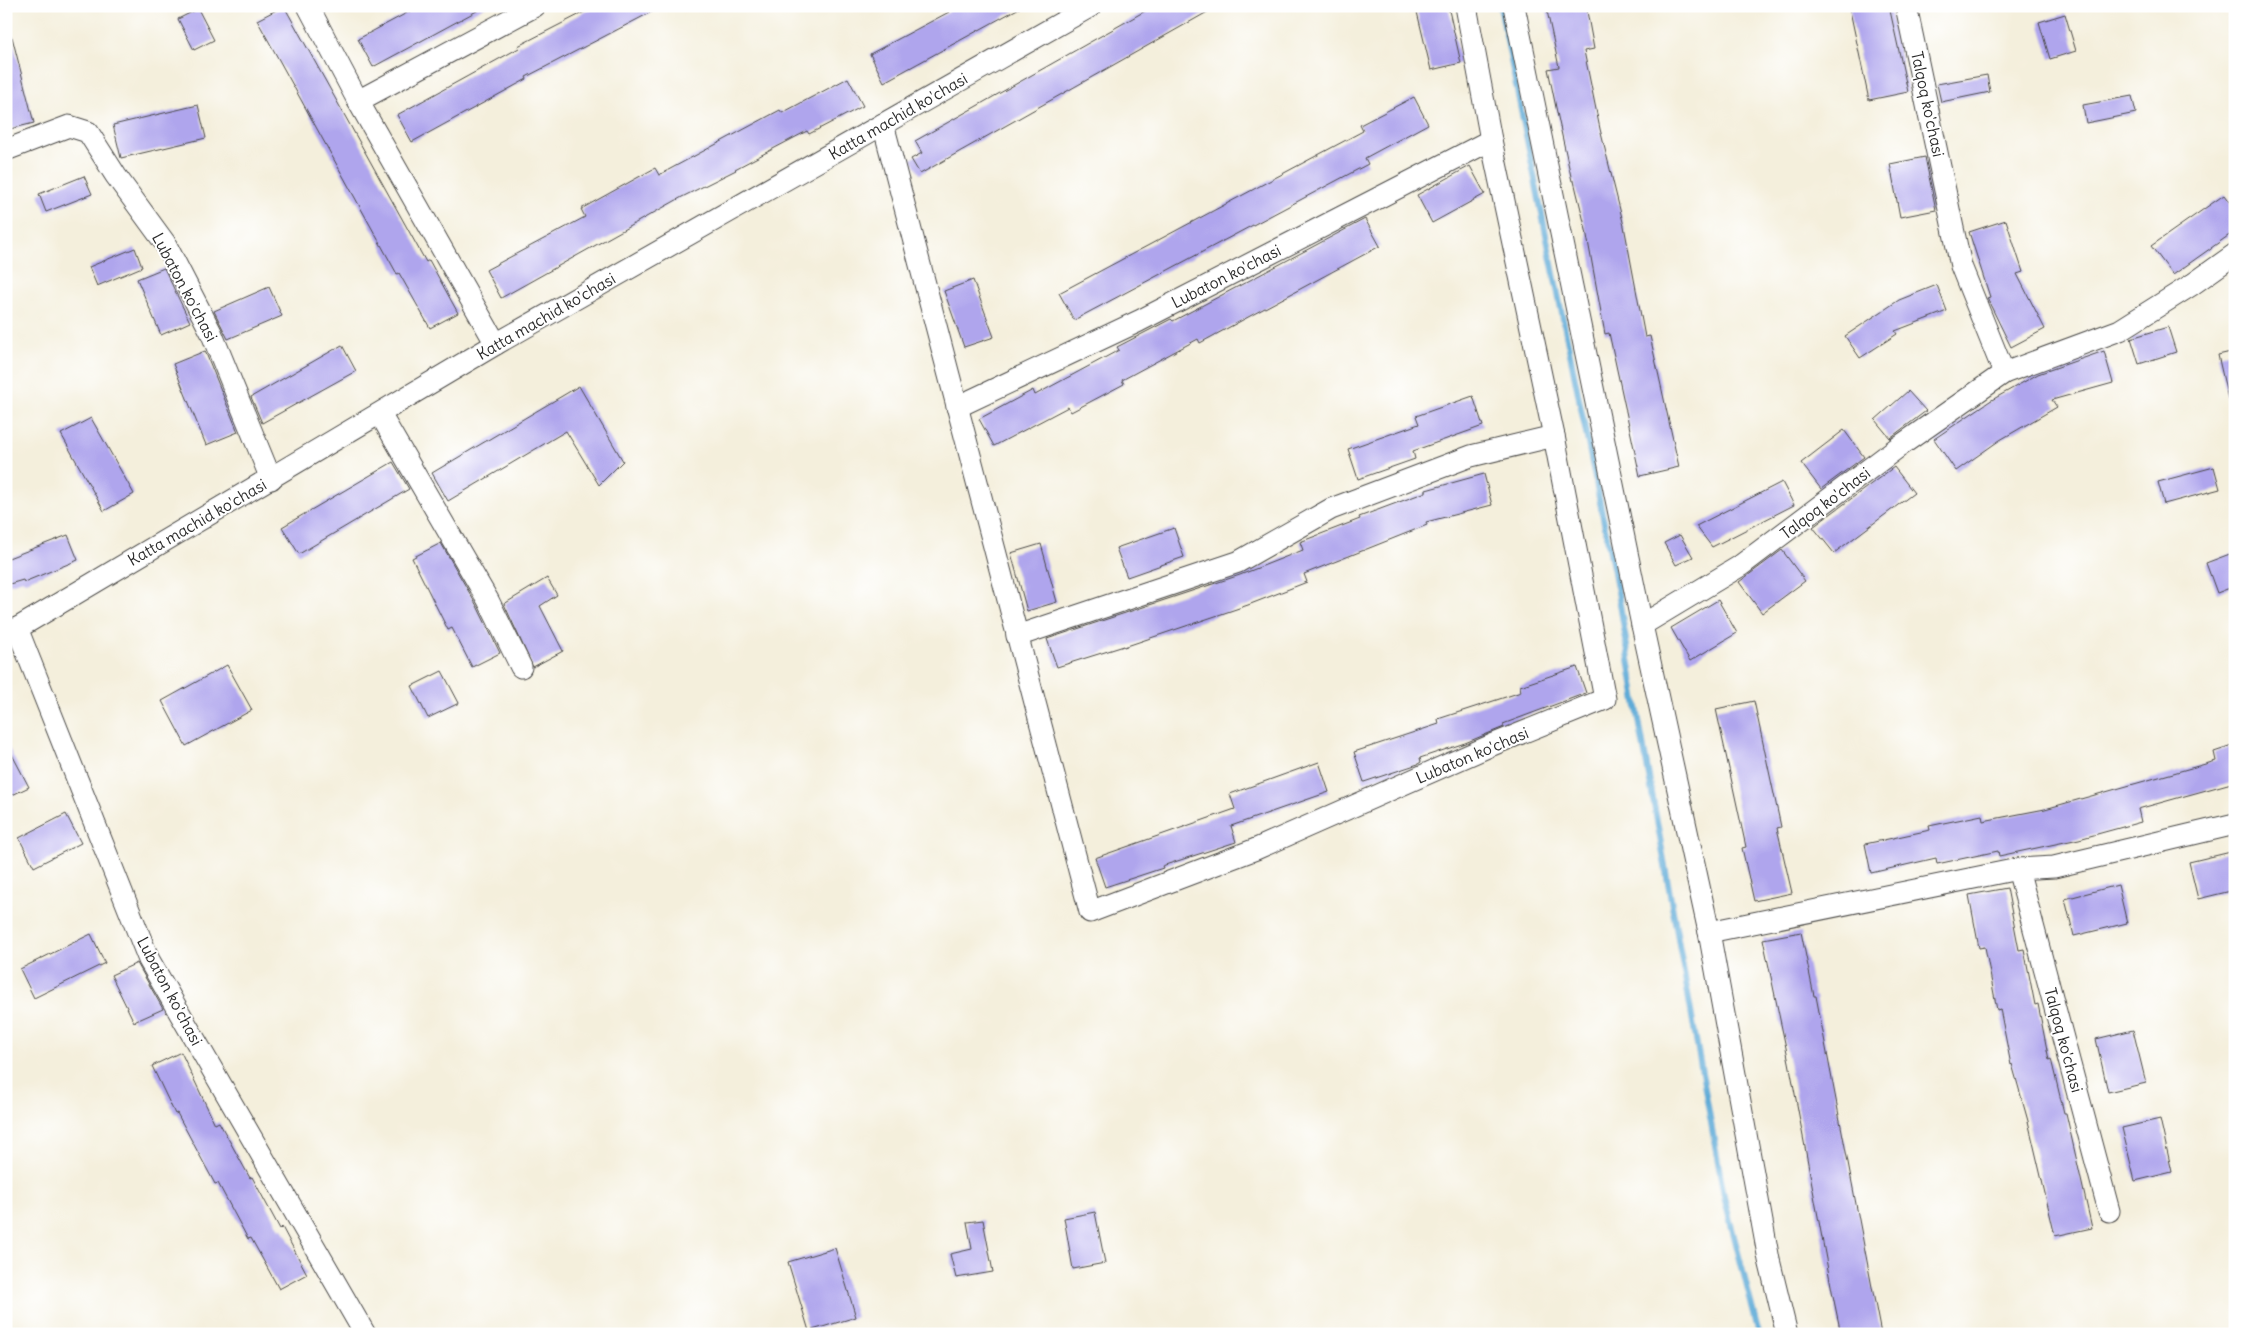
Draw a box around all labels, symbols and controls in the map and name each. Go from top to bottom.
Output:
street label: Talqoq ko'chasi [1907,49,1949,159]
street label: Katta machid ko'chasi [825,68,971,164]
street label: Lubaton ko'chasi [148,229,222,345]
street label: Lubaton ko'chasi [1168,240,1284,312]
street label: Katta machid ko'chasi [473,268,619,364]
street label: Talqoq ko'chasi [1776,463,1874,543]
street label: Katta machid ko'chasi [124,474,270,570]
street label: Lubaton ko'chasi [1413,722,1531,788]
street label: Lubaton ko'chasi [133,933,207,1049]
street label: Talqoq ko'chasi [2040,985,2088,1095]

